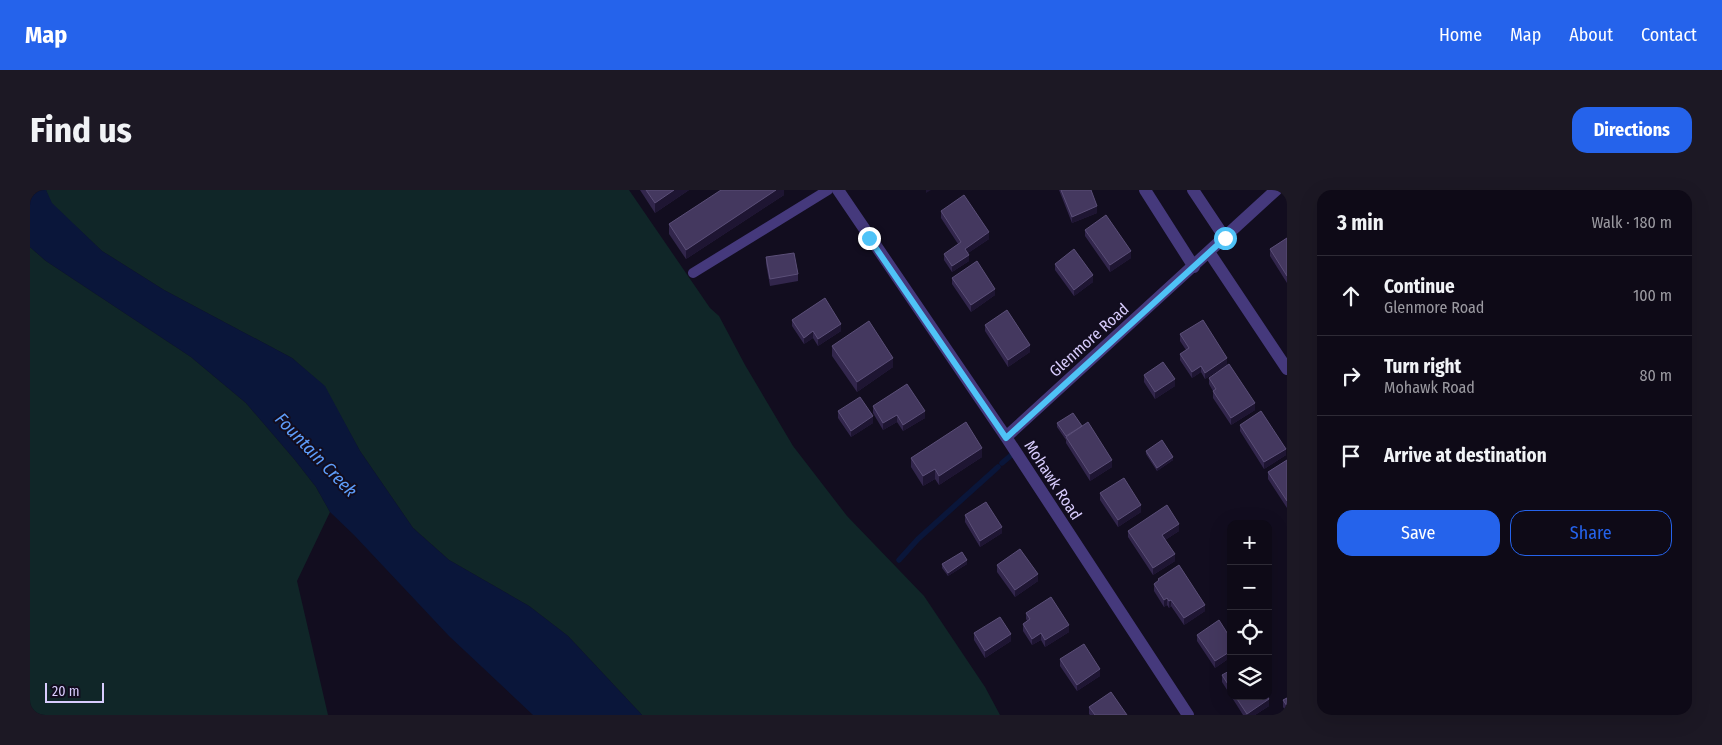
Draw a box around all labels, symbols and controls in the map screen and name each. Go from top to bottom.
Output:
text: Map [25,21,67,49]
text: Home [1439,24,1482,46]
text: Map [1510,24,1541,46]
text: About [1569,24,1613,46]
text: Contact [1641,24,1697,46]
button: Directions [1572,107,1692,153]
text: Find us [30,109,132,151]
text: 3 min [1337,210,1384,236]
text: Walk · 180 m [1592,213,1672,232]
route end [858,227,881,250]
route start [1214,227,1237,250]
text: Continue [1384,275,1455,298]
icon: ahead [1337,282,1365,310]
text: 100 m [1633,286,1672,305]
text: Glenmore Road [1384,298,1484,317]
street label: Glenmore Road [1045,299,1133,381]
text: Turn right [1384,355,1461,378]
icon: right [1337,362,1365,390]
text: 80 m [1640,366,1672,385]
text: Mohawk Road [1384,378,1475,397]
water label: Fountain Creek [270,408,362,502]
street label: Mohawk Road [1020,437,1086,523]
icon: arrive [1337,442,1365,470]
text: Arrive at destination [1384,444,1547,467]
button: Save [1337,510,1500,556]
button: Share [1510,510,1672,556]
map controls [1227,520,1272,700]
button: + [1227,520,1272,565]
button: − [1227,565,1272,610]
button: locate [1227,610,1272,655]
button: layers [1227,655,1272,700]
scale bar [45,680,104,703]
text: 20 m [52,683,80,700]

